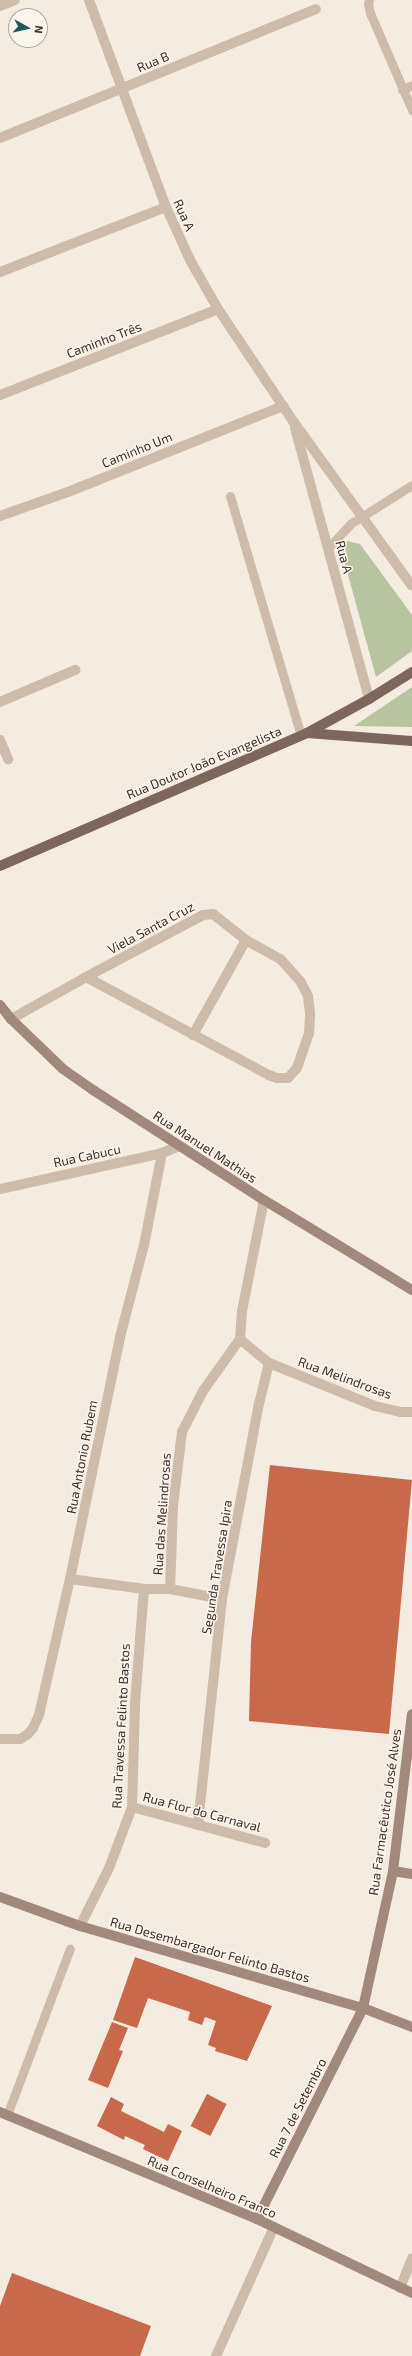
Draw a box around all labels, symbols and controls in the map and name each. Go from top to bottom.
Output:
north arrow [8,8,48,48]
text: N [32,25,46,34]
street label: Rua B [135,48,171,76]
street label: Rua A [170,196,198,234]
street label: Caminho Três [64,318,144,362]
street label: Caminho Um [99,429,175,471]
street label: Rua A [332,539,356,575]
street label: Rua Doutor João Evangelista [124,723,284,803]
street label: Viela Santa Cruz [105,899,197,957]
street label: Rua Manuel Mathias [150,1108,260,1186]
street label: Rua Cabucu [52,1141,122,1171]
street label: Rua Melindrosas [296,1354,394,1402]
street label: Rua Antonio Rubem [63,1399,101,1515]
street label: Rua das Melindrosas [150,1452,174,1576]
street label: Segunda Travessa Ipira [199,1499,235,1635]
street label: Rua Travessa Felinto Bastos [109,1643,133,1809]
street label: Rua Farmacêutico José Alves [366,1727,404,1897]
street label: Rua Flor do Carnaval [141,1789,263,1835]
street label: Rua Desembargador Felinto Bastos [108,1914,312,1986]
street label: Rua 7 de Setembro [266,2056,330,2160]
street label: Rua Conselheiro Franco [145,2153,279,2221]

